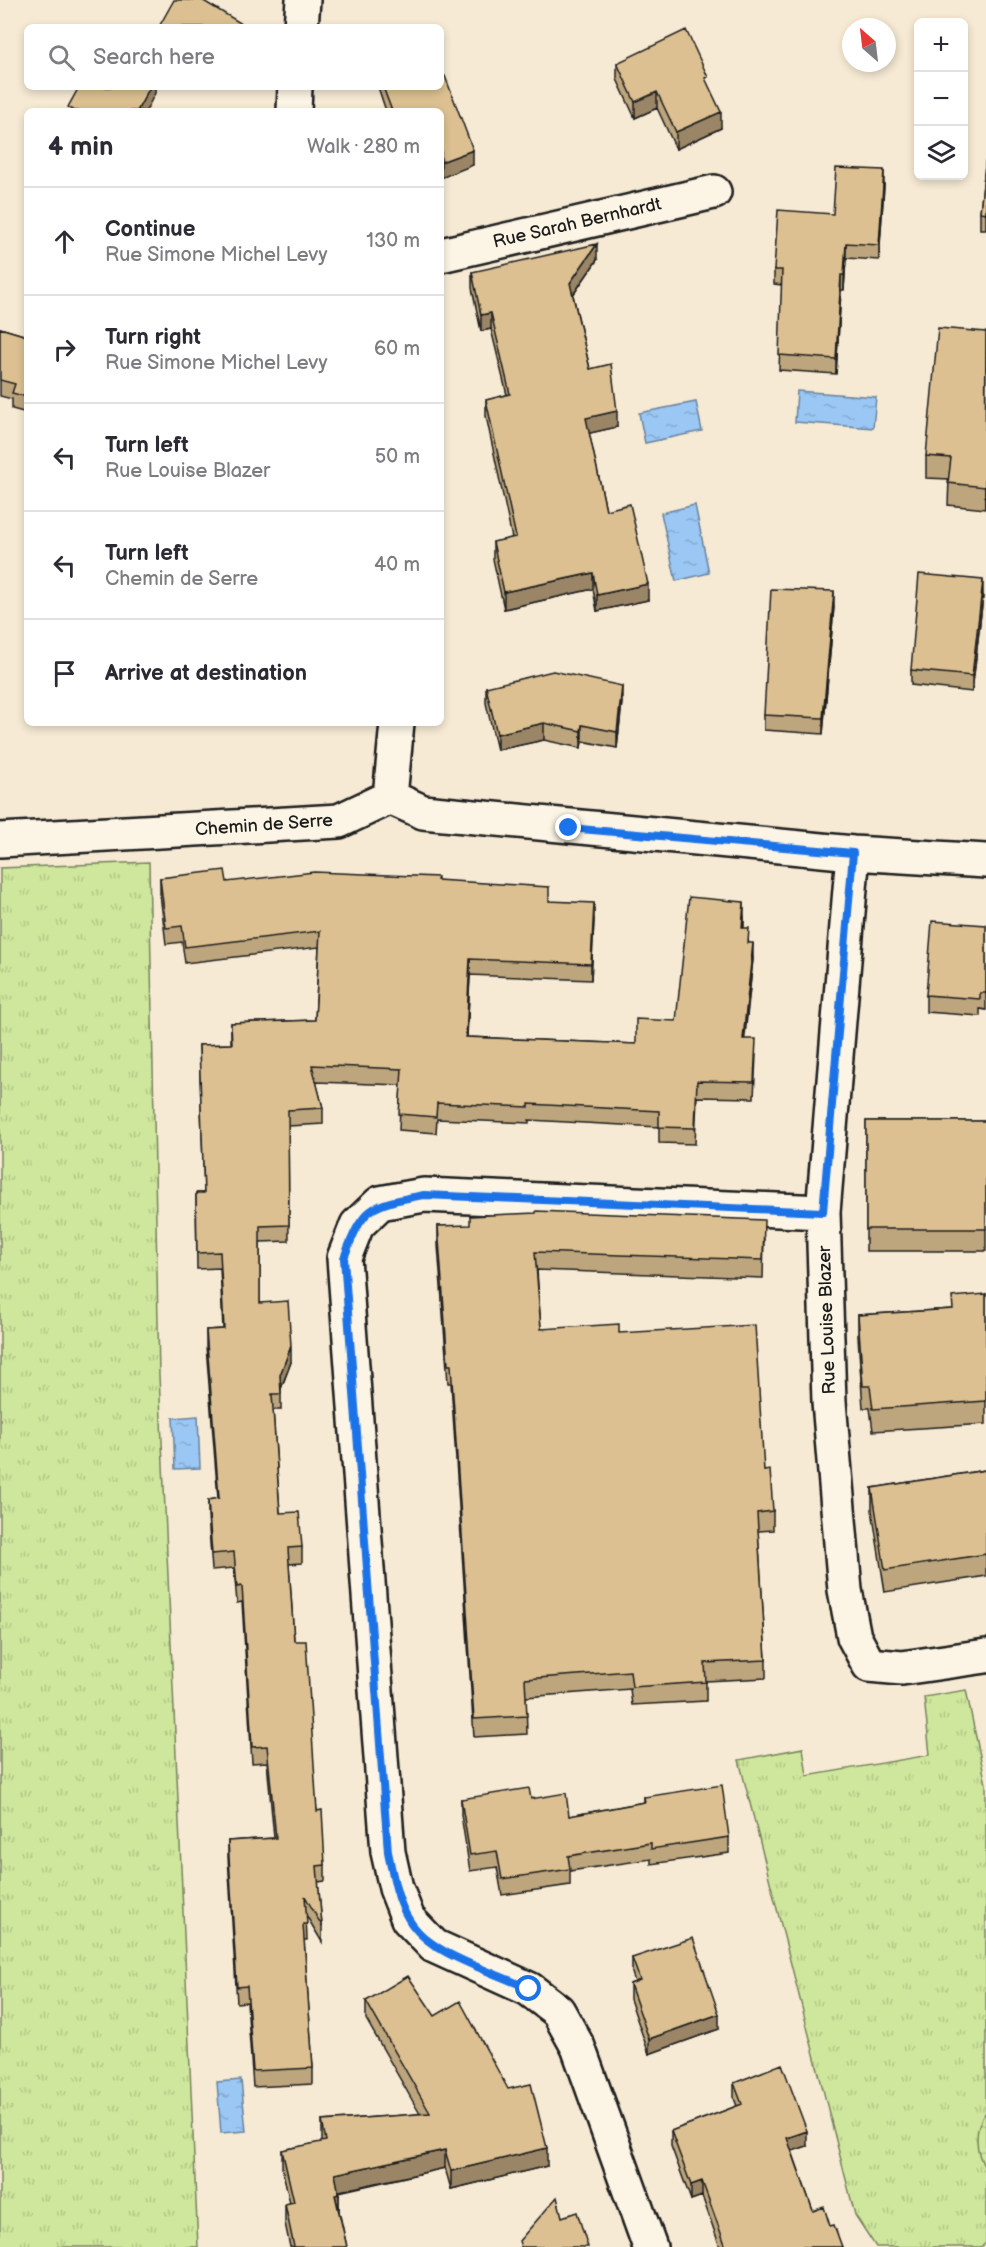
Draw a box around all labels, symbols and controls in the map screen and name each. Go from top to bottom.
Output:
north arrow [842,18,896,72]
map controls [914,18,968,180]
button: + [914,18,968,72]
search box [24,24,444,90]
icon: search [45,41,78,74]
text: Search here [93,44,215,71]
button: − [914,72,968,126]
button: layers [914,126,968,180]
text: 4 min [48,132,113,163]
text: Walk · 280 m [307,135,420,159]
street label: Rue Sarah Bernhardt [491,193,664,253]
text: Continue [105,216,195,243]
icon: ahead [48,225,81,258]
text: 130 m [366,229,420,253]
text: Rue Simone Michel Levy [105,243,328,267]
text: Turn right [105,324,201,351]
icon: right [48,333,81,366]
text: 60 m [374,337,420,361]
text: Rue Simone Michel Levy [105,351,328,375]
text: Turn left [105,432,189,459]
icon: left [48,441,81,474]
text: 50 m [375,445,420,469]
text: Rue Louise Blazer [105,459,270,483]
text: Turn left [105,540,189,567]
icon: left [48,549,81,582]
text: 40 m [374,553,420,577]
text: Chemin de Serre [105,567,258,591]
icon: arrive [48,657,81,690]
text: Arrive at destination [105,660,307,687]
street label: Chemin de Serre [194,810,334,840]
route end [555,814,581,840]
street label: Rue Louise Blazer [814,1245,840,1395]
route start [515,1975,541,2001]

